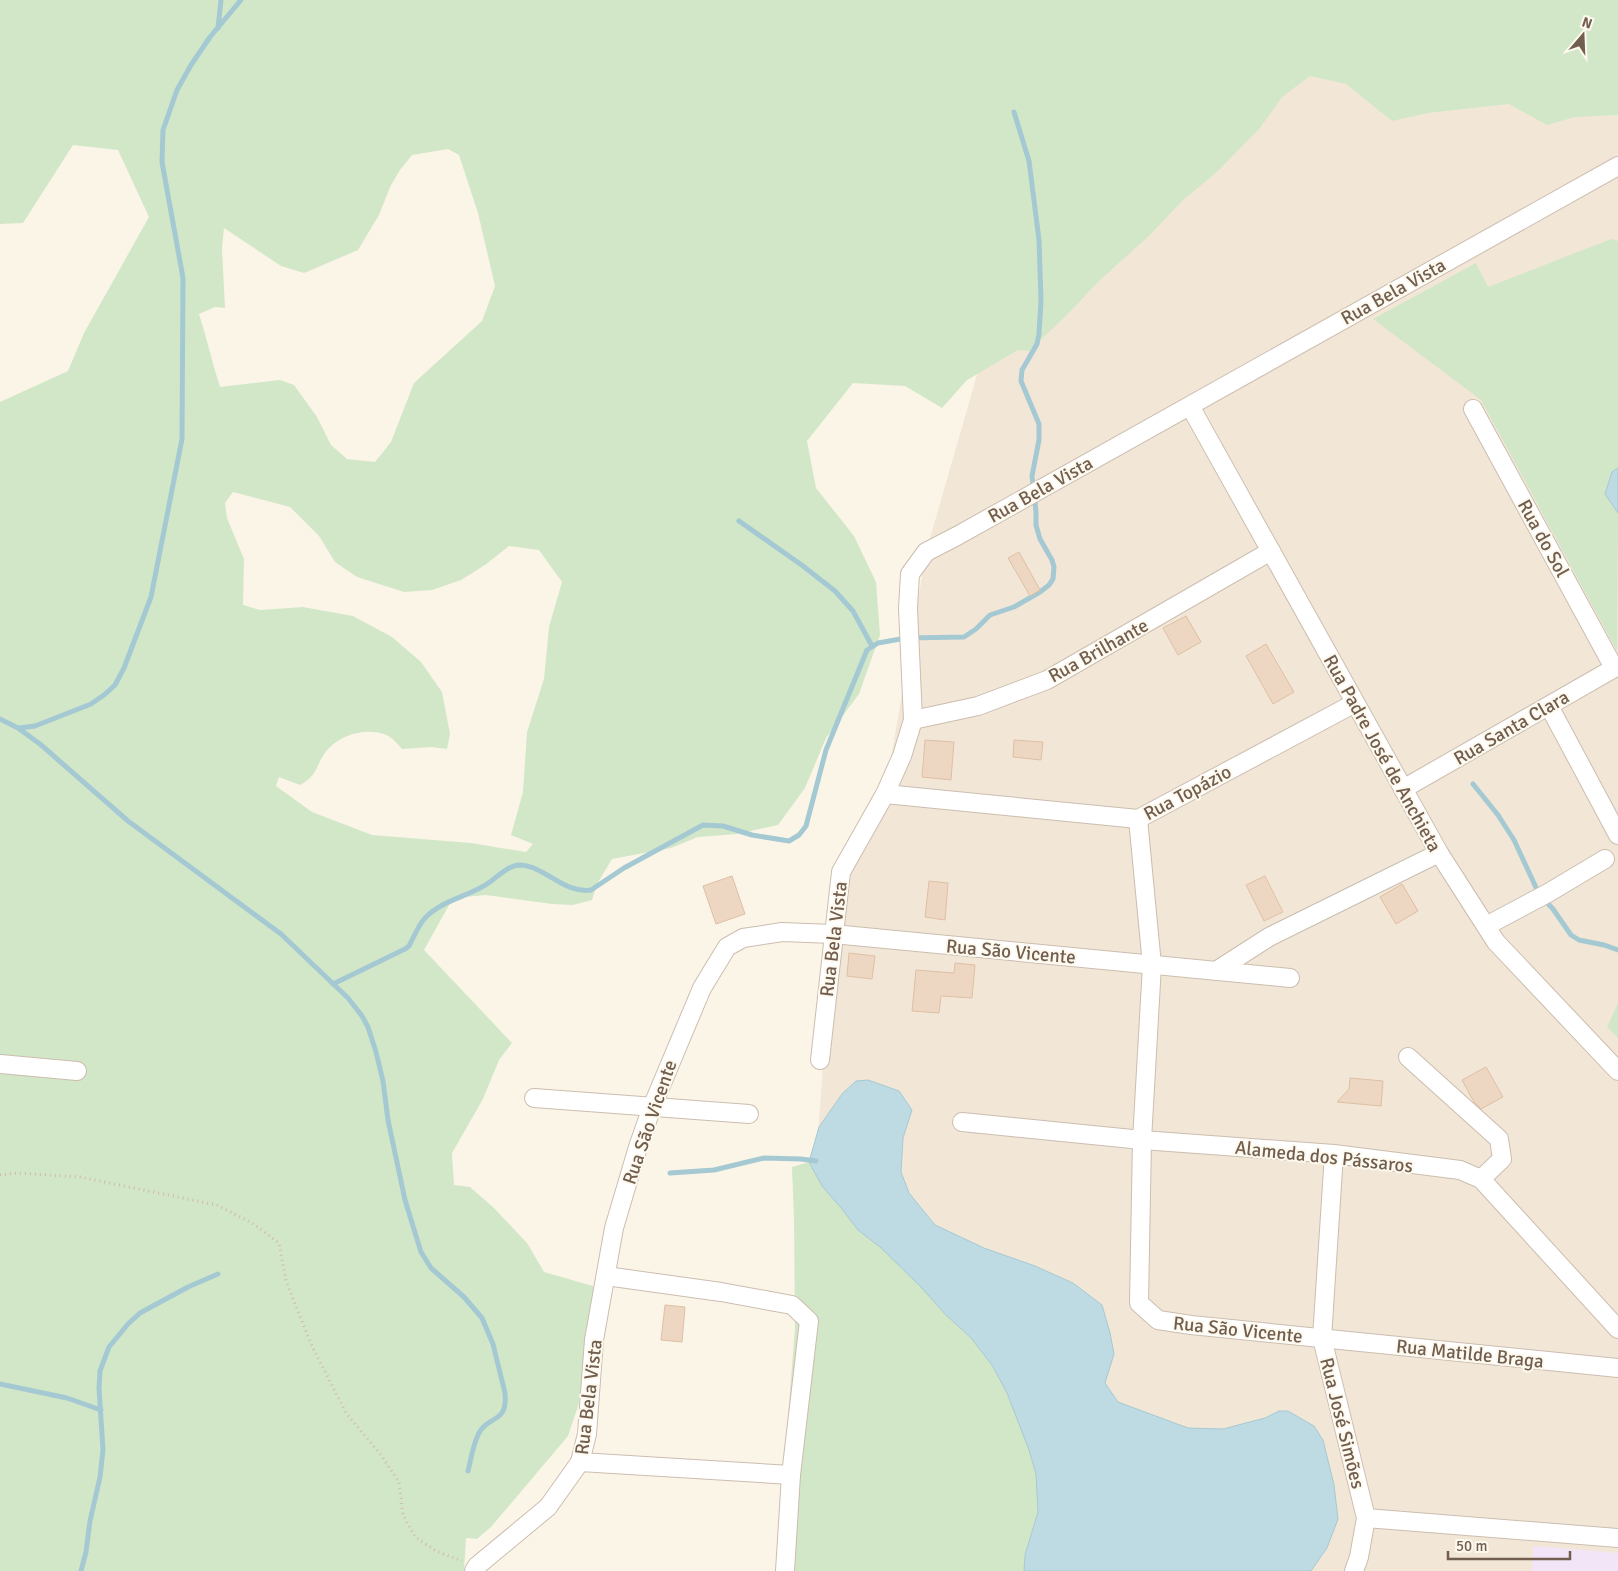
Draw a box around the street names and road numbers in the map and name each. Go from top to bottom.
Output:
street label: Rua Bela Vista [1337,253,1450,331]
street label: Rua Bela Vista [984,451,1097,529]
street label: Rua do Sol [1512,495,1574,582]
street label: Rua Brilhante [1044,614,1153,688]
street label: Rua Padre José de Anchieta [1318,651,1446,856]
street label: Rua Santa Clara [1449,685,1574,771]
street label: Rua Topázio [1139,760,1236,826]
street label: Rua Bela Vista [815,880,853,998]
street label: Rua São Vicente [945,934,1077,970]
street label: Rua São Vicente [617,1057,682,1188]
street label: Alameda dos Pássaros [1234,1136,1414,1178]
street label: Rua São Vicente [1172,1311,1304,1349]
street label: Rua Matilde Braga [1395,1334,1545,1374]
street label: Rua Bela Vista [570,1338,608,1456]
street label: Rua José Simões [1314,1355,1370,1491]

